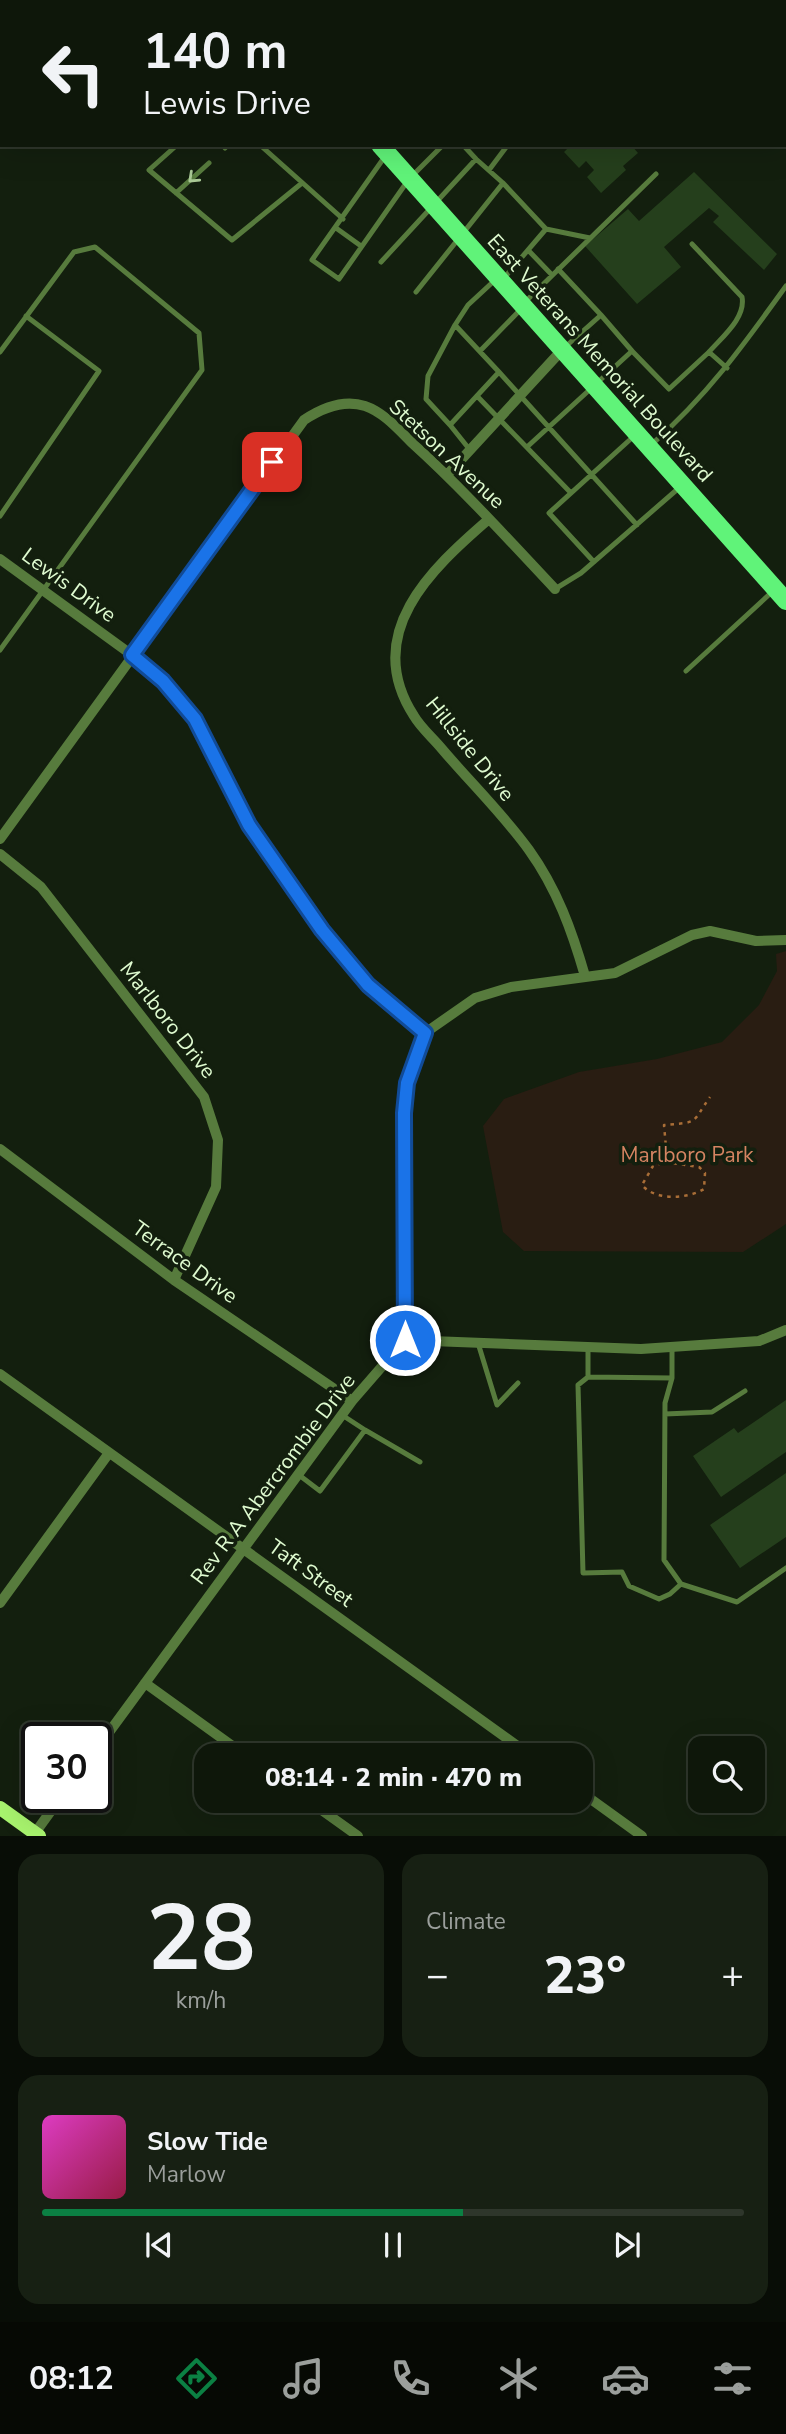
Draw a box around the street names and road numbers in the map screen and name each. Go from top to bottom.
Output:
street label: East Veterans Memorial Boulevard [481,228,719,488]
street label: Stetson Avenue [383,393,511,515]
street label: Lewis Drive [16,541,122,629]
street label: Hillside Drive [419,691,521,807]
street label: Marlboro Drive [114,956,222,1084]
street label: Terrace Drive [127,1214,243,1310]
street label: Rev R A Abercrombie Drive [184,1368,362,1590]
street label: Taft Street [263,1533,360,1614]

